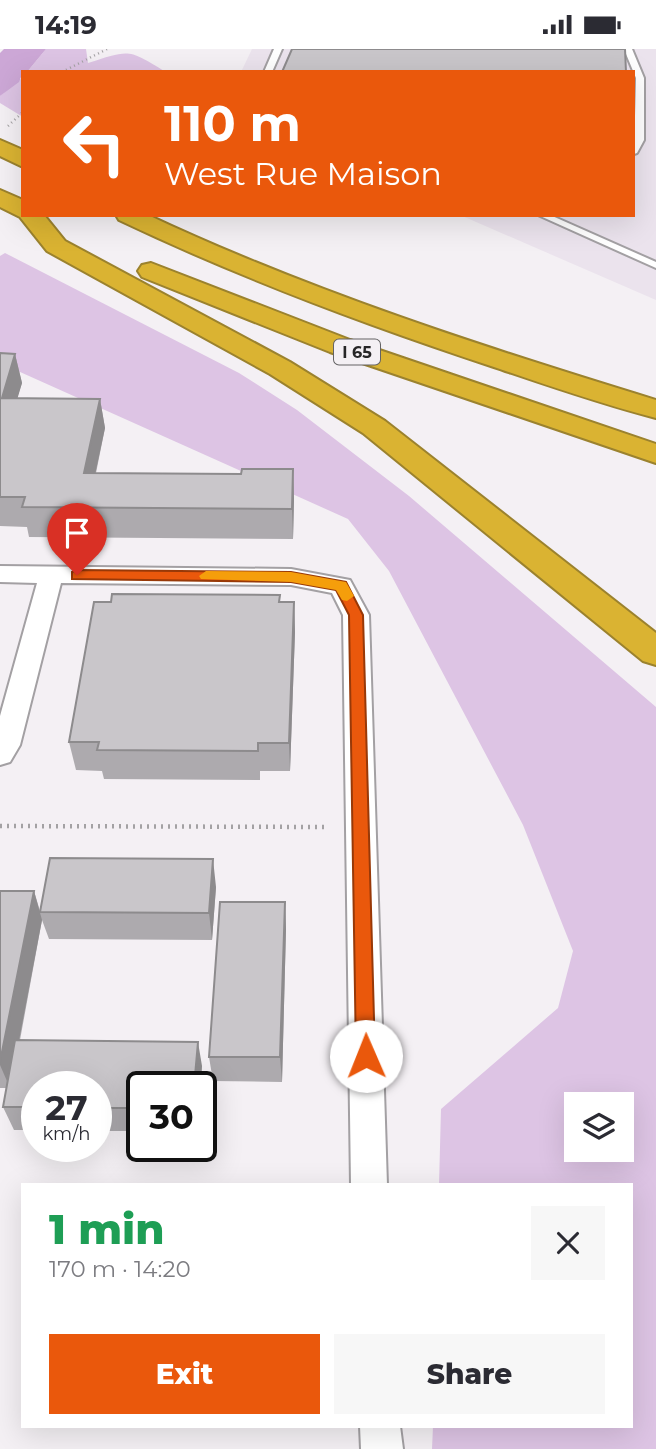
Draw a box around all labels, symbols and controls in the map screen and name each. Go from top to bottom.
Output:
text: 14:19 [35,9,97,41]
text: 110 m [164,94,301,153]
icon: left [49,98,140,189]
text: West Rue Maison [164,154,442,193]
road number: I 65 [334,339,380,365]
pin [47,503,107,575]
icon: arrive [58,514,96,552]
position arrow [329,1019,403,1093]
speed limit sign: 30 [126,1071,217,1162]
text: 27 [45,1086,88,1129]
map controls [564,1092,634,1162]
button: layers [564,1092,634,1162]
text: km/h [42,1123,91,1145]
text: 1 min [49,1203,165,1255]
button: close [531,1206,605,1280]
text: 170 m · 14:20 [49,1255,191,1283]
button: Exit [49,1334,320,1414]
button: Share [334,1334,605,1414]

